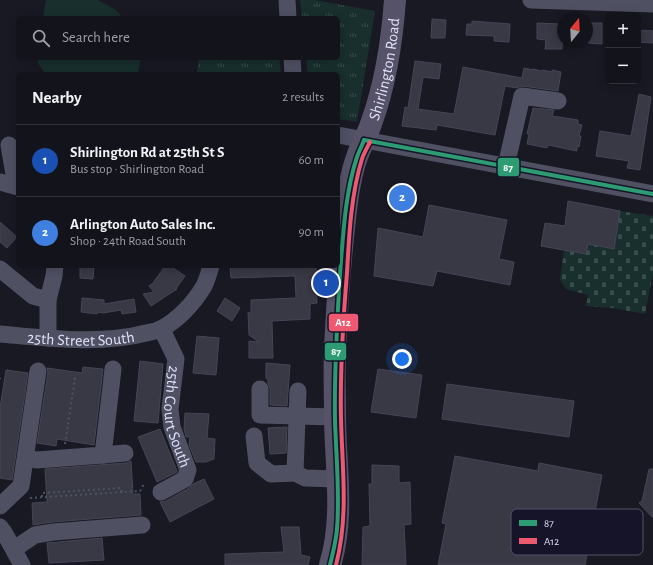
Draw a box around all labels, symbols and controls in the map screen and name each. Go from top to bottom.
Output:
north arrow [557,12,593,48]
map controls [605,12,641,84]
button: + [605,12,641,48]
search box [16,16,340,60]
street label: Shirlington Road [366,17,402,123]
icon: search [30,27,52,49]
text: Search here [62,30,130,45]
button: − [605,48,641,84]
text: Nearby [32,89,82,106]
text: 2 results [282,91,324,104]
text: Shirlington Rd at 25th St S [70,145,224,160]
text: 1 [43,154,47,167]
text: 60 m [298,154,324,167]
line badge: 87 [497,157,520,177]
text: 87 [503,162,513,173]
text: Bus stop · Shirlington Road [70,163,204,176]
pin: 2 [389,183,415,213]
text: Arlington Auto Sales Inc. [70,217,216,232]
text: 2 [42,226,48,239]
text: 90 m [298,226,324,239]
text: Shop · 24th Road South [70,235,186,248]
pin: 1 [313,268,339,298]
line badge: A12 [328,313,359,332]
text: A12 [335,317,351,328]
street label: 25th Street South [26,329,136,349]
line badge: 87 [324,342,347,361]
text: 87 [331,346,341,357]
your location [392,349,412,369]
street label: 25th Court South [161,365,193,470]
legend [511,509,643,555]
text: 87 [544,518,554,529]
text: A12 [544,536,559,547]

